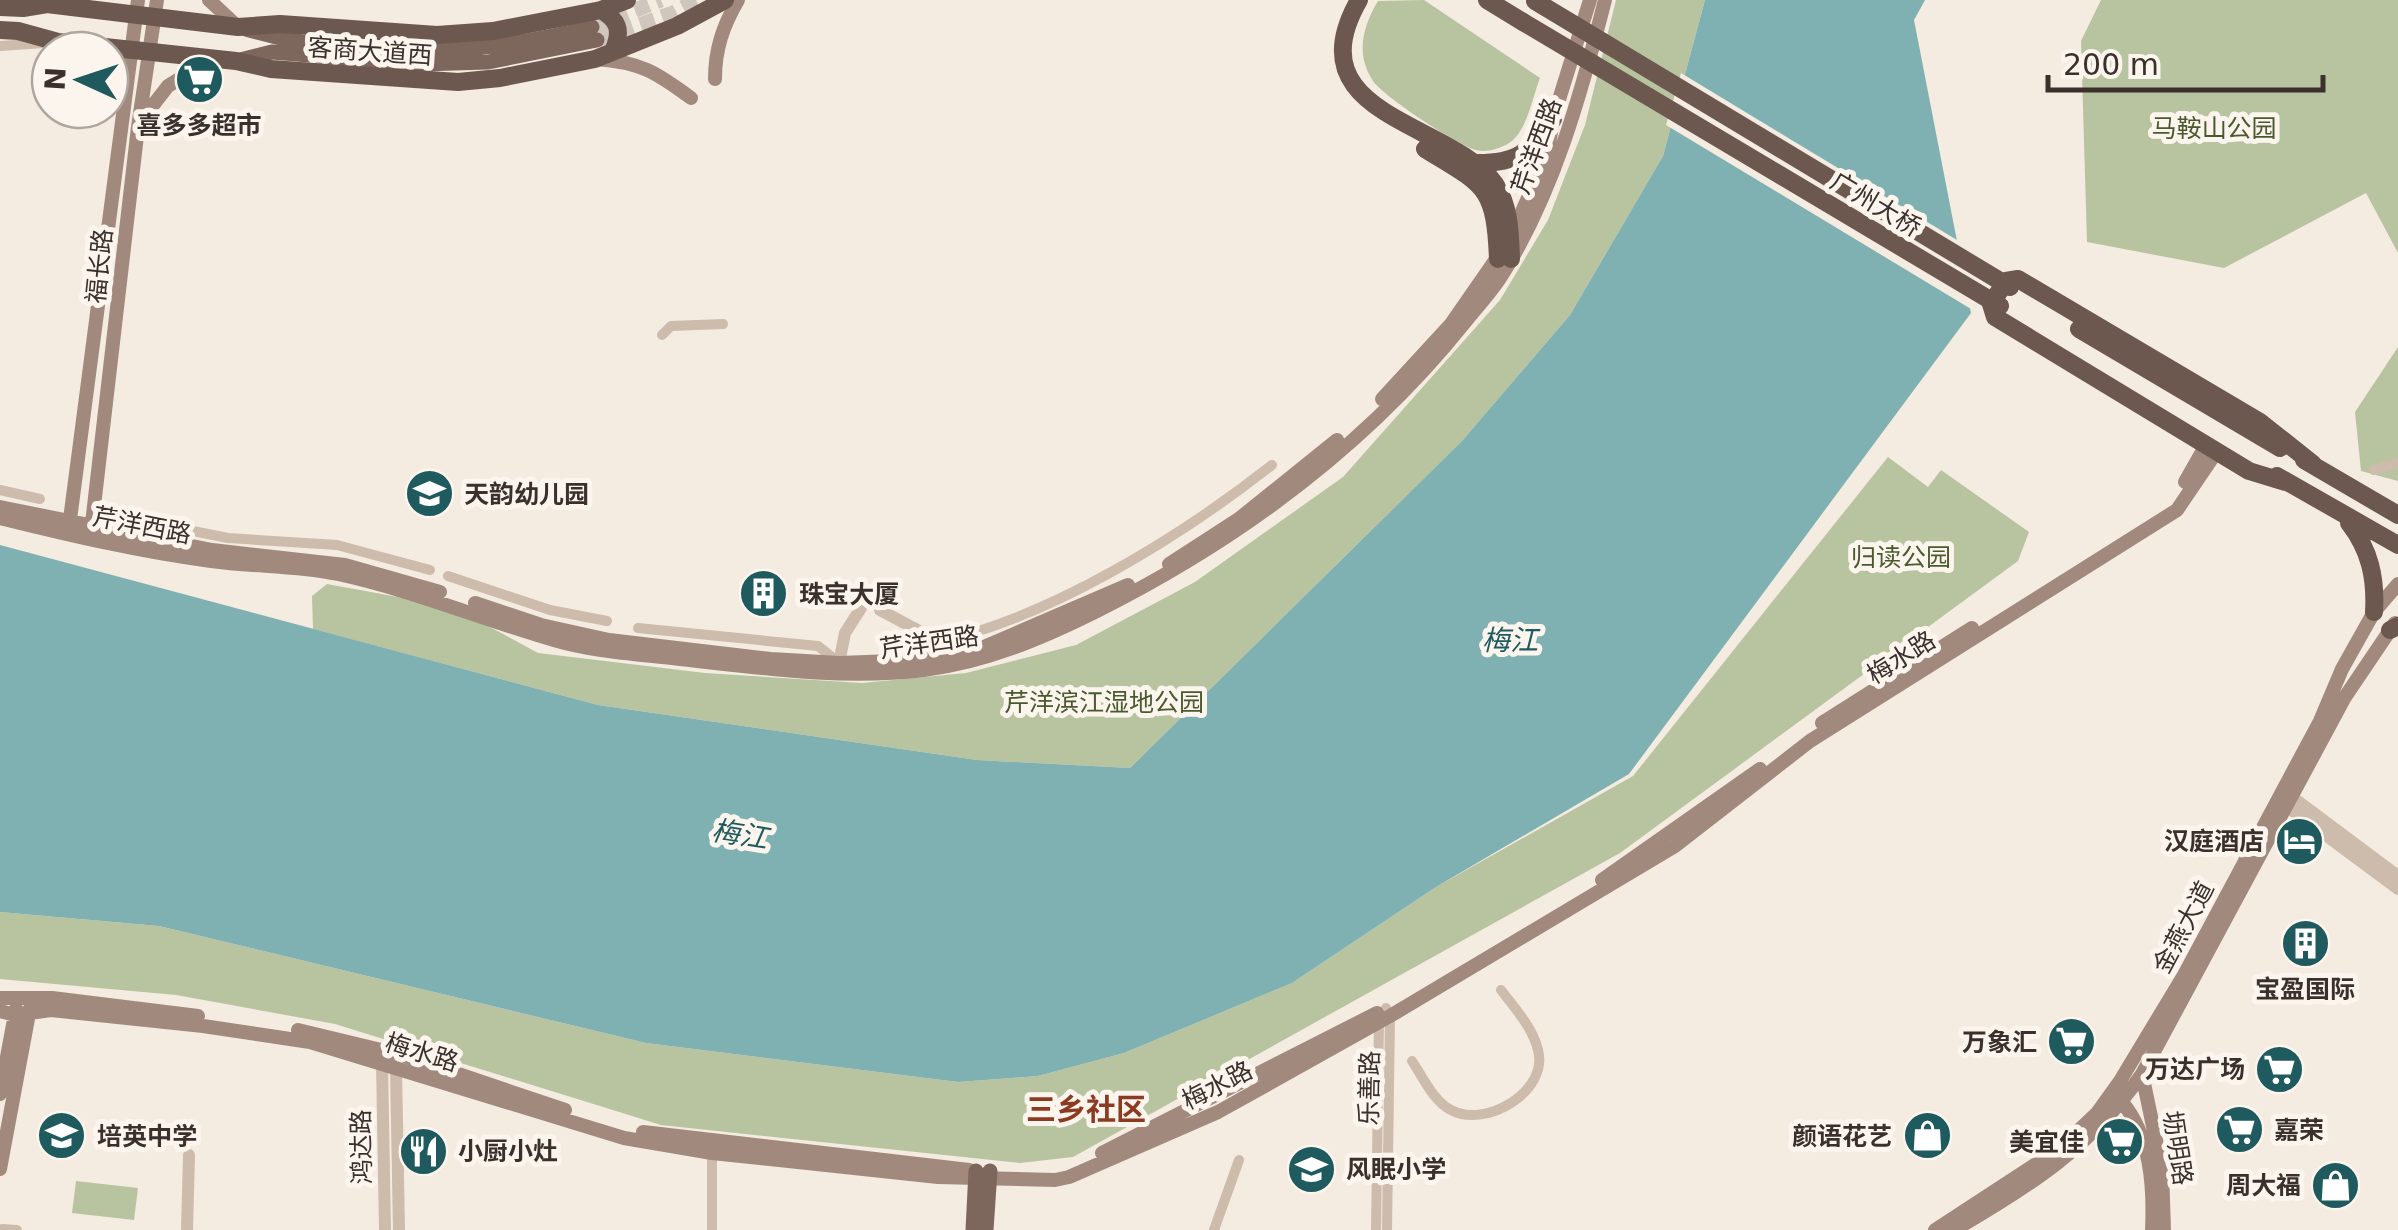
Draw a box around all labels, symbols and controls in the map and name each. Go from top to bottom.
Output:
north arrow [30,30,130,130]
scale bar [2048,30,2323,92]
street label: 客商大道西 [307,33,433,70]
text: 200 m [2063,47,2159,82]
supermarket icon: 喜多多超市 [173,53,225,105]
text: N [38,66,73,91]
street label: 芹洋西路 [1506,94,1567,198]
place label: 喜多多超市 [136,111,262,140]
park label: 马鞍山公园 [2151,114,2277,143]
street label: 广州大桥 [1825,166,1926,243]
street label: 福长路 [81,227,118,305]
school or university icon: 天韵幼儿园 [403,468,455,520]
place label: 天韵幼儿园 [464,480,589,509]
street label: 芹洋西路 [90,502,194,549]
park label: 归读公园 [1851,543,1951,572]
building icon: 珠宝大厦 [738,568,790,620]
place label: 珠宝大厦 [799,580,899,609]
street label: 芹洋西路 [878,621,981,664]
water label: 梅江 [1482,624,1541,657]
street label: 梅水路 [1862,625,1941,690]
park label: 芹洋滨江湿地公园 [1004,688,1204,717]
water label: 梅江 [710,814,773,856]
hotel icon: 汉庭酒店 [2273,815,2325,867]
place label: 汉庭酒店 [2164,827,2264,856]
street label: 金燕大道 [2147,876,2220,978]
building icon: 宝盈国际 [2279,917,2331,969]
place label: 宝盈国际 [2255,975,2355,1004]
supermarket icon: 万象汇 [2046,1016,2098,1068]
street label: 梅水路 [382,1028,462,1077]
place label: 万象汇 [1962,1028,2037,1057]
supermarket icon: 万达广场 [2254,1043,2306,1095]
street label: 乐善路 [1354,1050,1385,1126]
street label: 梅水路 [1177,1055,1257,1115]
place label: 万达广场 [2145,1055,2245,1084]
district label: 三乡社区 [1026,1092,1146,1127]
supermarket icon: 嘉荣 [2213,1104,2265,1156]
street label: 鸿达路 [346,1109,377,1185]
street label: 坜明路 [2157,1109,2198,1187]
school or university icon: 培英中学 [36,1110,88,1162]
shop icon: 颜语花艺 [1901,1110,1953,1162]
supermarket icon: 美宜佳 [2093,1116,2145,1168]
place label: 嘉荣 [2274,1116,2324,1145]
place label: 培英中学 [97,1122,197,1151]
place label: 颜语花艺 [1792,1122,1892,1151]
restaurant icon: 小厨小灶 [397,1125,449,1177]
place label: 美宜佳 [2009,1128,2084,1157]
place label: 小厨小灶 [458,1137,558,1166]
school or university icon: 风眠小学 [1285,1143,1337,1195]
place label: 风眠小学 [1346,1155,1446,1184]
shop icon: 周大福 [2310,1159,2362,1211]
place label: 周大福 [2226,1171,2301,1200]

